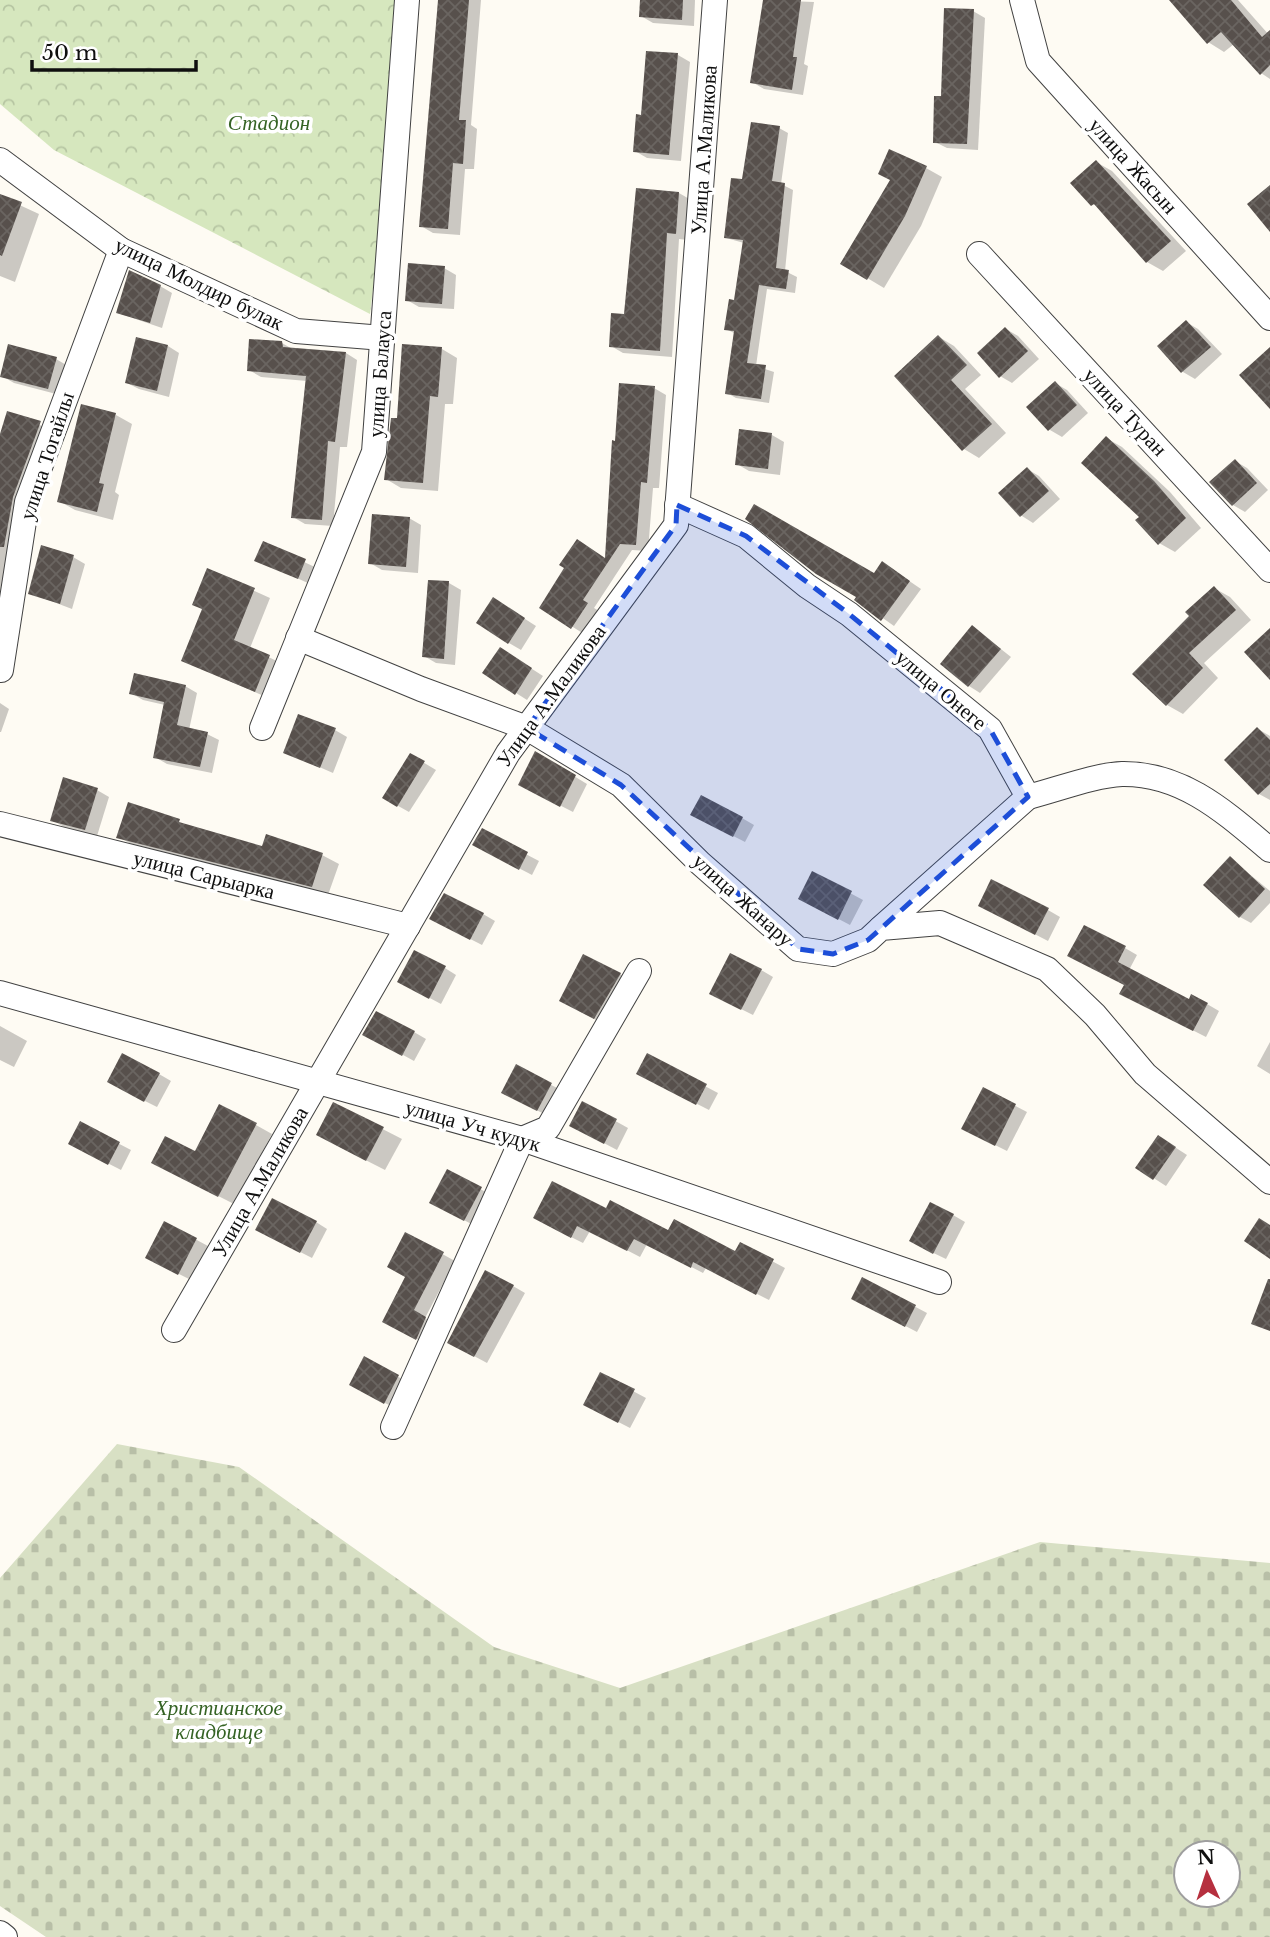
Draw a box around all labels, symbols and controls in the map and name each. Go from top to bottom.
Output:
scale bar [32,28,196,72]
text: 50 m [42,40,98,66]
street label: Улица А.Маликова [685,64,723,236]
park label: Стадион [228,110,310,136]
street label: улица Жасын [1083,113,1183,219]
street label: улица Молдир булак [110,232,288,337]
street label: улица Балауса [363,309,397,439]
street label: улица Туран [1078,362,1172,462]
street label: улица Тогайлы [14,389,80,523]
street label: Улица А.Маликова [491,619,612,772]
street label: улица Онеге [890,644,992,736]
street label: улица Сарыарка [131,845,278,905]
street label: улица Жанару [687,848,799,952]
street label: улица Уч кудук [402,1094,545,1158]
street label: Улица А.Маликова [206,1101,314,1262]
park label: Христианское кладбище [154,1695,283,1745]
north arrow [1172,1839,1242,1909]
text: N [1197,1846,1216,1869]

